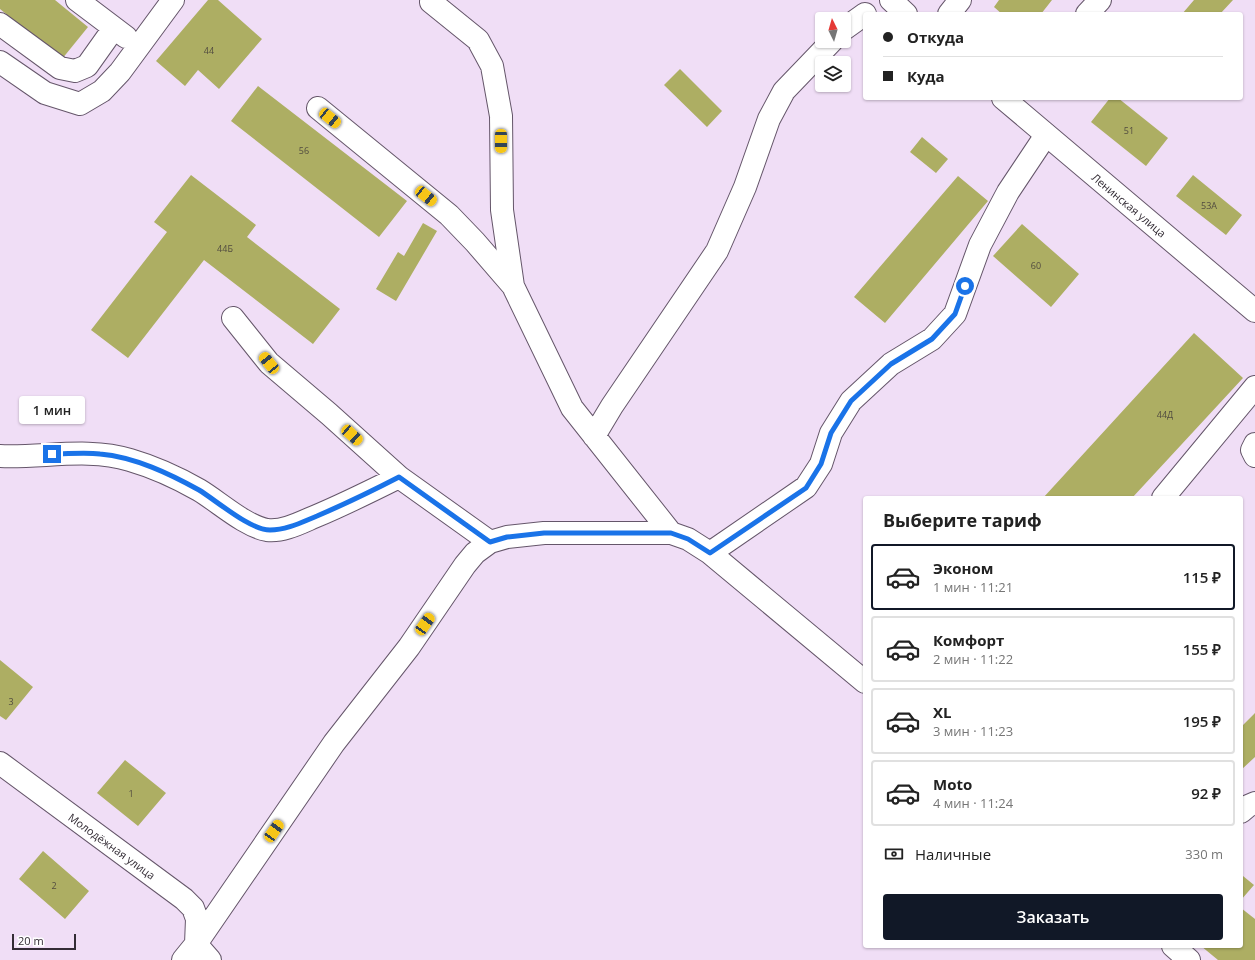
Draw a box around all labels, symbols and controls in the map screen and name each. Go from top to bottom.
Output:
north arrow [815,12,851,48]
map controls [815,12,851,92]
text: Откуда [907,27,964,47]
house number: 44 [204,44,214,57]
button: layers [815,56,851,92]
text: Куда [907,66,945,86]
car [317,106,343,130]
house number: 51 [1124,124,1134,137]
car [495,129,507,153]
house number: 56 [299,144,309,157]
street label: Ленинская улица [1089,169,1169,241]
car [413,184,439,208]
house number: 53А [1201,199,1217,212]
house number: 44Б [217,242,233,255]
house number: 60 [1031,259,1041,272]
route start [956,277,974,295]
car [257,350,281,376]
callout: 1 мин [19,396,85,424]
text: 1 мин [33,401,71,419]
house number: 44Д [1157,408,1173,421]
car [339,423,365,447]
route end [43,445,61,463]
text: Выберите тариф [883,508,1042,532]
text: Эконом [933,558,993,578]
icon: car [885,559,921,595]
text: 115 ₽ [1183,567,1221,587]
text: 1 мин · 11:21 [933,578,1013,596]
car [413,611,437,637]
text: Комфорт [933,630,1004,650]
icon: car [885,631,921,667]
text: 155 ₽ [1183,639,1221,659]
text: 2 мин · 11:22 [933,650,1013,668]
house number: 3 [8,695,14,708]
text: XL [933,702,951,722]
icon: car [885,703,921,739]
text: 195 ₽ [1183,711,1221,731]
text: 3 мин · 11:23 [933,722,1013,740]
text: Moto [933,774,972,794]
icon: car [885,775,921,811]
text: 92 ₽ [1191,783,1221,803]
house number: 1 [128,787,134,800]
text: 4 мин · 11:24 [933,794,1013,812]
street label: Молодёжная улица [66,809,158,883]
car [262,818,286,844]
icon: cash [883,843,905,865]
text: Наличные [915,844,991,864]
text: 330 m [1185,845,1223,863]
house number: 2 [51,879,57,892]
button: Заказать [883,894,1223,940]
scale bar [12,932,76,951]
text: 20 m [18,933,44,948]

